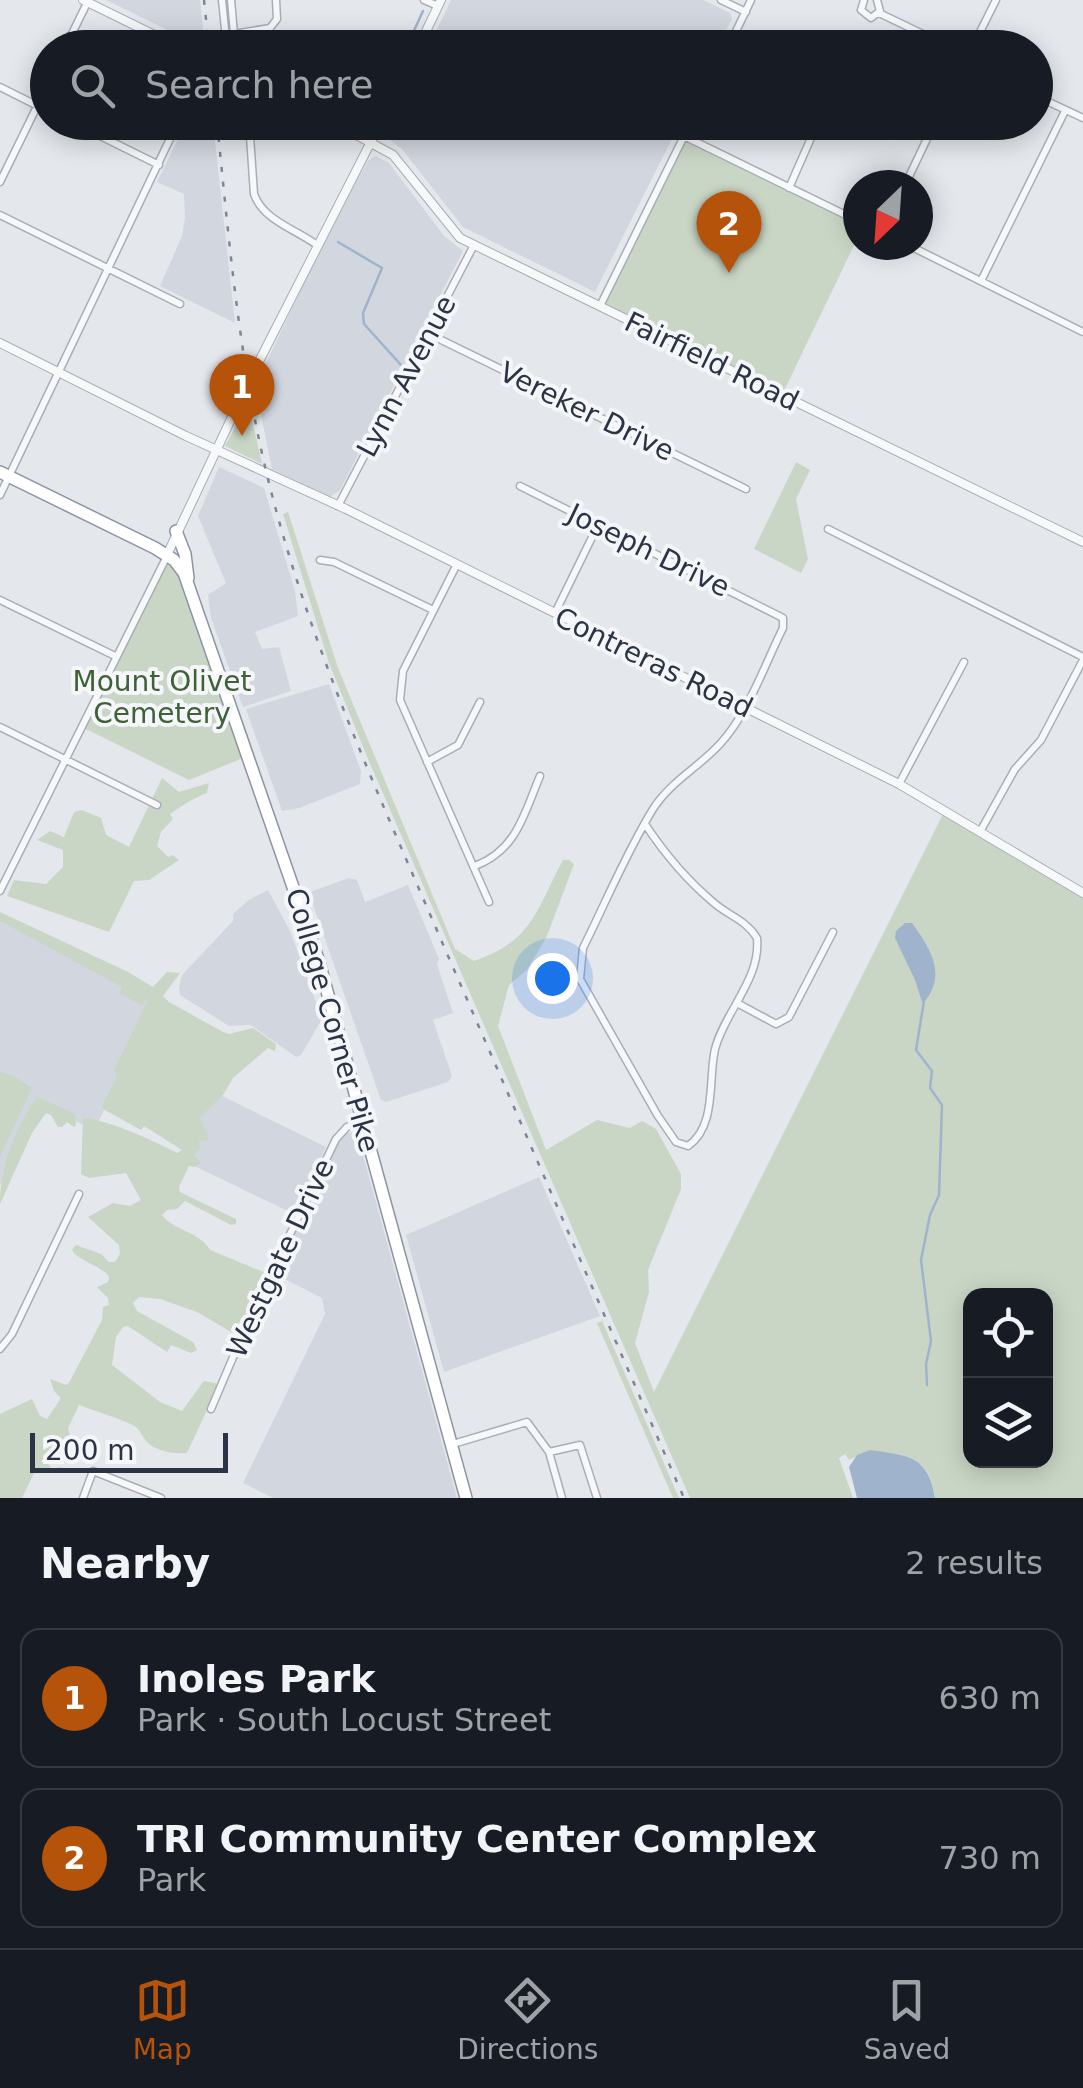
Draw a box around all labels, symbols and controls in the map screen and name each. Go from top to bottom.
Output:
search box [30,30,1053,140]
icon: search [65,58,120,113]
text: Search here [145,63,373,107]
north arrow [843,170,933,260]
pin: 2 [696,190,762,273]
street label: Lynn Avenue [350,290,463,463]
street label: Fairfield Road [619,305,804,418]
pin: 1 [210,354,274,436]
street label: Vereker Drive [494,355,679,468]
street label: Joseph Drive [561,496,735,604]
street label: Contreras Road [549,600,758,725]
park label: Mount Olivet Cemetery [72,665,252,730]
street label: College Corner Pike [279,884,386,1156]
your location [527,953,578,1004]
street label: Westgate Drive [220,1154,341,1363]
map controls [963,1288,1053,1468]
button: locate [963,1288,1053,1378]
button: layers [963,1378,1053,1468]
scale bar [30,1428,228,1472]
text: 200 m [45,1434,135,1467]
text: Nearby [40,1539,210,1588]
text: 2 results [905,1544,1043,1582]
text: Inoles Park [137,1657,375,1701]
text: 1 [63,1679,86,1717]
text: 630 m [939,1679,1041,1717]
text: Park · South Locust Street [137,1701,551,1739]
text: TRI Community Center Complex [137,1817,817,1861]
text: 2 [63,1839,86,1877]
text: 730 m [939,1839,1041,1877]
text: Park [137,1861,206,1899]
tab: Map [133,1973,192,2066]
tab: Directions [457,1973,598,2066]
tab: Saved [864,1973,950,2066]

